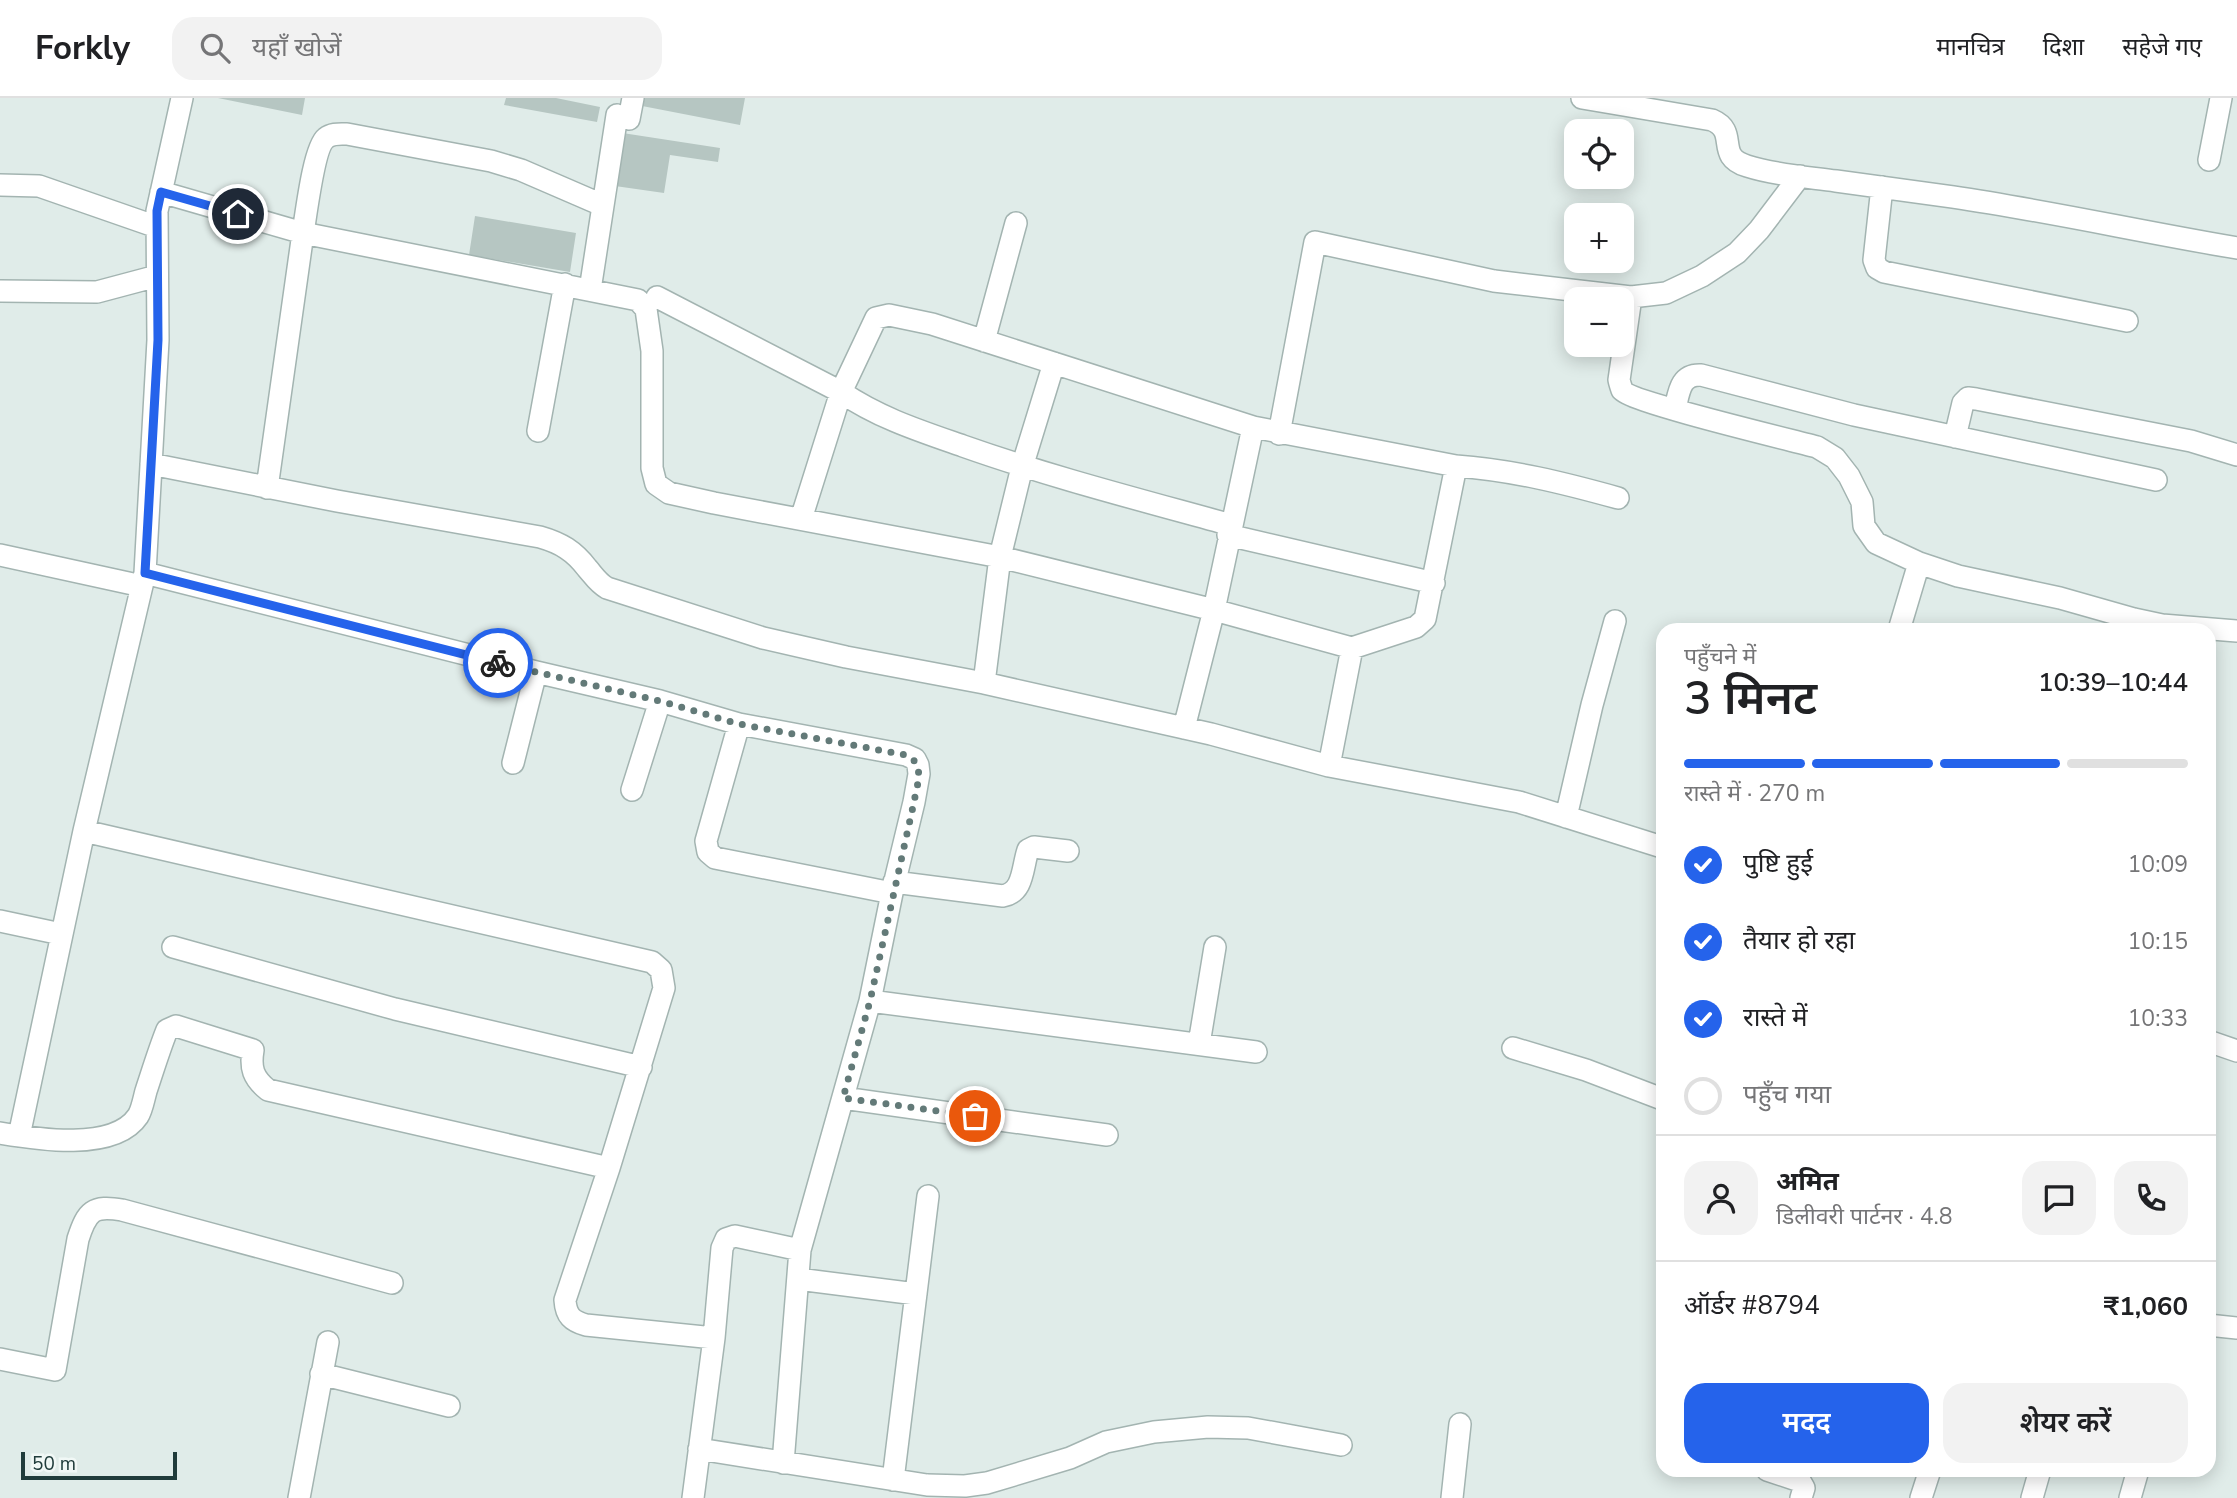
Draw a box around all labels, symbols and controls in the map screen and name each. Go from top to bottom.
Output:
search box [172,17,662,80]
text: Forkly [35,26,130,71]
icon: search [196,29,234,67]
text: यहाँ खोजें [252,30,342,65]
text: मानचित्र [1936,31,2005,63]
text: दिशा [2043,31,2084,63]
text: सहेजे गए [2122,31,2202,63]
map controls [1564,119,1634,357]
button: locate [1564,119,1634,189]
pin [208,184,268,244]
icon: home [219,195,257,233]
button: + [1564,203,1634,273]
button: − [1564,287,1634,357]
courier [463,628,533,698]
text: पहुँचने में [1684,641,1756,672]
icon: bike [479,644,517,682]
text: 10:39–10:44 [2038,665,2188,700]
text: 3 मिनट [1684,667,1817,730]
text: रास्ते में · 270 m [1684,778,1825,809]
icon: check [1684,846,1722,884]
text: पुष्टि हुई [1743,846,1813,881]
text: 10:09 [2128,849,2188,880]
icon: check [1684,923,1722,961]
text: तैयार हो रहा [1743,923,1855,958]
text: 10:15 [2128,926,2188,957]
icon: check [1684,1000,1722,1038]
text: रास्ते में [1743,1000,1808,1035]
text: 10:33 [2128,1003,2188,1034]
text: पहुँच गया [1743,1077,1831,1112]
pin [945,1086,1005,1146]
icon: bag [956,1097,994,1135]
button: person [1684,1161,1758,1235]
button: chat [2022,1161,2096,1235]
button: phone [2114,1161,2188,1235]
text: अमित [1776,1164,1839,1199]
text: डिलीवरी पार्टनर · 4.8 [1776,1201,1953,1232]
text: ऑर्डर #8794 [1684,1288,1820,1323]
text: ₹1,060 [2104,1289,2188,1324]
button: मदद [1684,1383,1929,1463]
button: शेयर करें [1943,1383,2188,1463]
scale bar [21,1449,177,1481]
text: 50 m [32,1451,76,1477]

